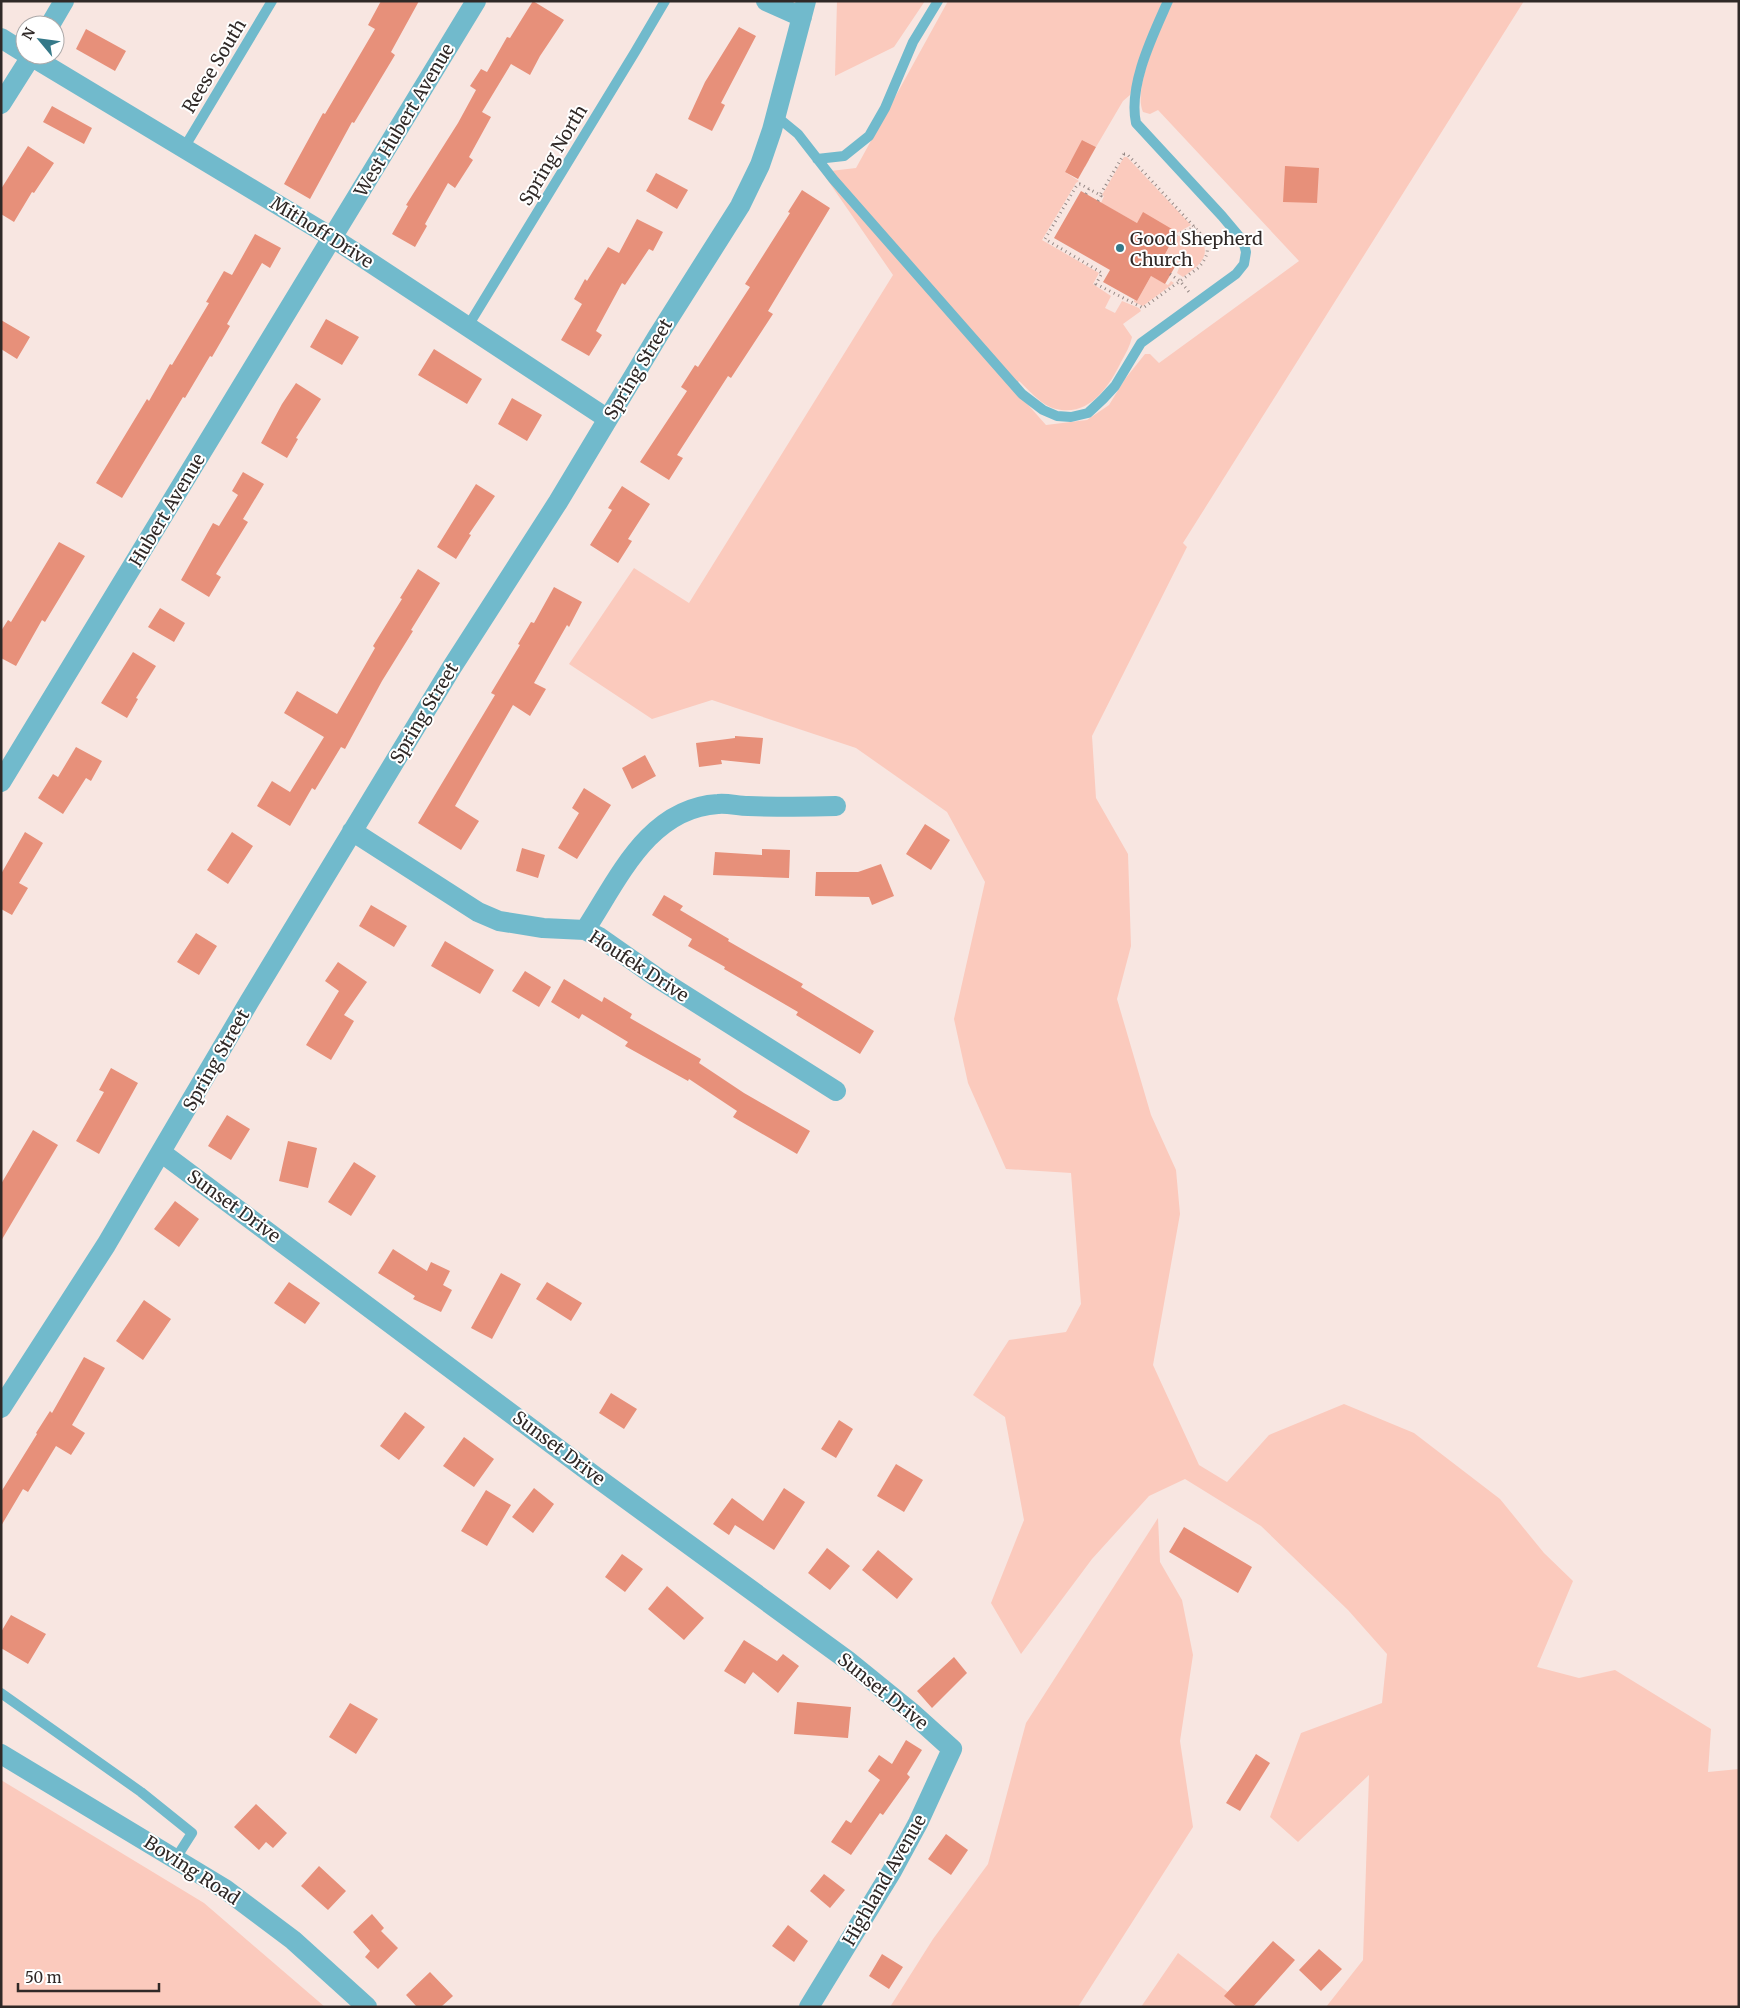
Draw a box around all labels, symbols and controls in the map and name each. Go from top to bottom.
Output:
north arrow [15,15,65,65]
street label: Reese South [177,15,251,117]
text: N [18,24,39,43]
street label: West Hubert Avenue [349,39,459,202]
street label: Spring North [514,100,592,210]
street label: Mithoff Drive [266,191,378,273]
place label: Good Shepherd Church [1130,227,1263,271]
marker: Good Shepherd Church [1114,242,1126,254]
street label: Spring Street [599,314,677,424]
street label: Hubert Avenue [124,449,210,571]
street label: Spring Street [385,658,463,768]
street label: Houfek Drive [585,925,693,1007]
street label: Spring Street [178,1005,254,1115]
street label: Sunset Drive [183,1164,285,1248]
street label: Sunset Drive [508,1406,610,1490]
street label: Sunset Drive [833,1647,933,1735]
street label: Highland Avenue [837,1810,931,1950]
street label: Boving Road [140,1831,244,1910]
scale bar [18,1960,159,1992]
text: 50 m [25,1968,62,1987]

